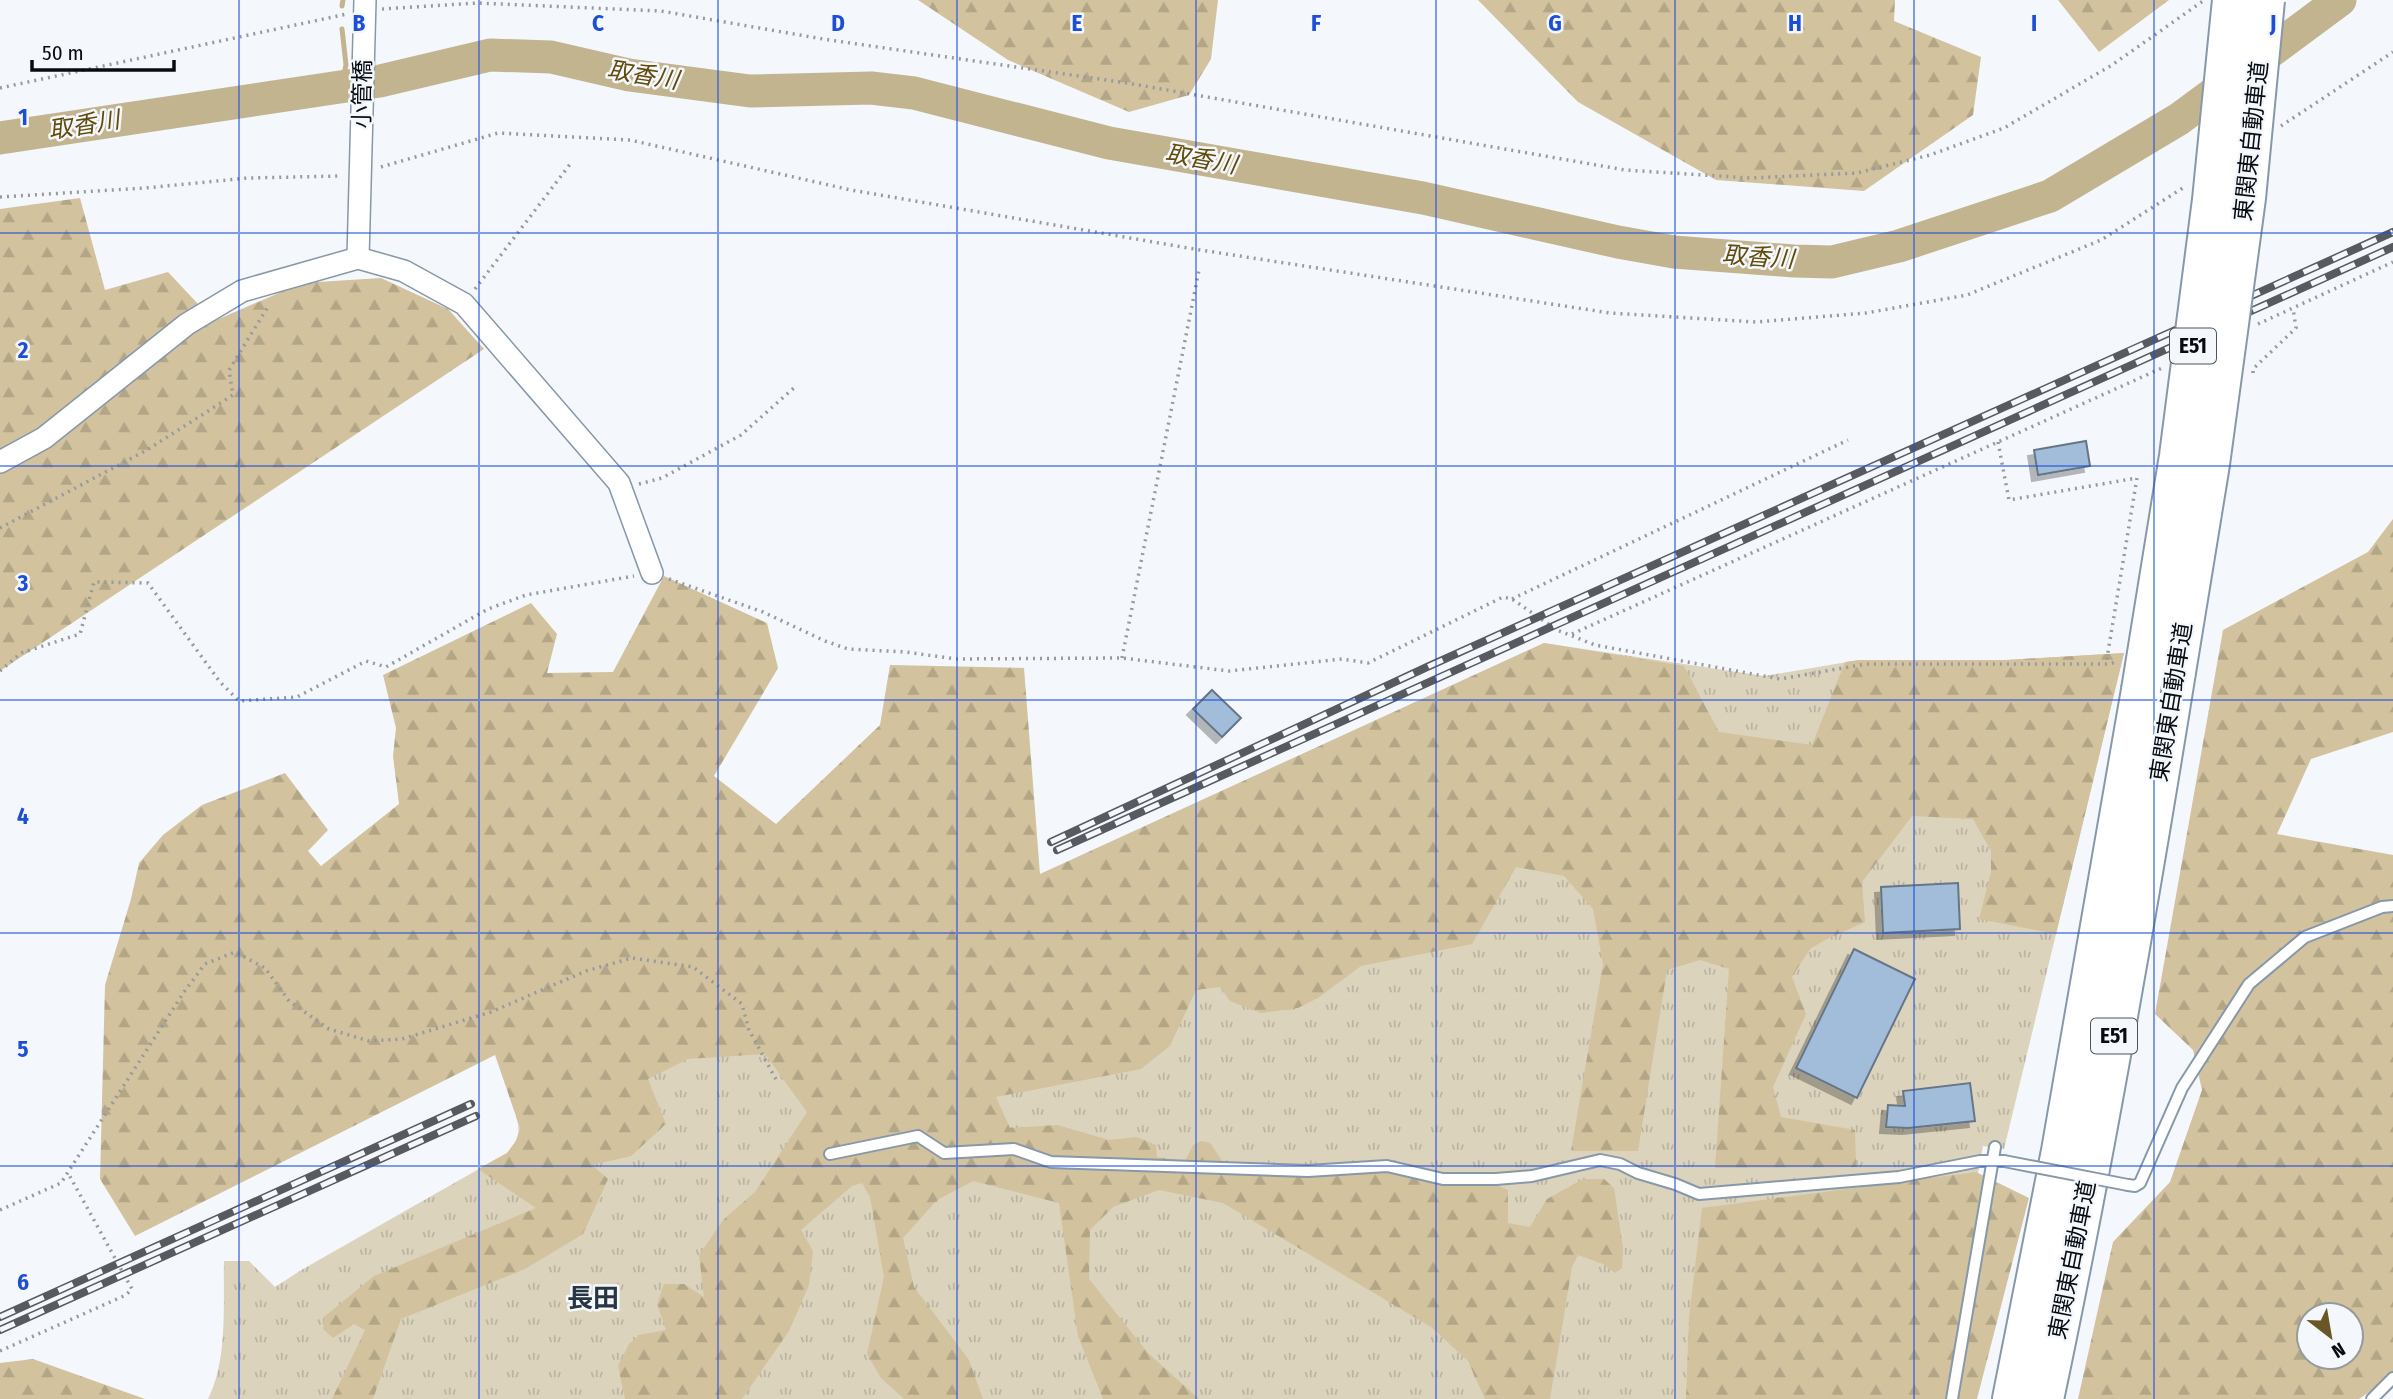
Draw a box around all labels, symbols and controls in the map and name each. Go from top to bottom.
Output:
text: B [353,9,366,37]
text: C [592,9,604,37]
text: D [831,9,845,37]
text: E [1072,9,1083,37]
text: F [1311,9,1321,37]
text: G [1548,9,1562,37]
text: H [1788,9,1802,37]
text: I [2031,9,2037,37]
text: J [2269,9,2276,37]
scale bar [32,28,173,72]
text: 50 m [42,40,84,66]
water label: 取香川 [605,56,684,95]
street label: 小管橋 [347,59,377,129]
street label: 東関東自動車道 [2229,59,2273,223]
text: 1 [18,103,28,131]
water label: 取香川 [46,105,125,144]
water label: 取香川 [1163,139,1242,180]
water label: 取香川 [1721,241,1798,274]
road number: E51 [2170,328,2216,364]
text: 2 [17,336,29,364]
text: 3 [17,569,29,597]
street label: 東関東自動車道 [2145,620,2197,784]
text: 4 [17,802,29,830]
road number: E51 [2091,1018,2137,1054]
text: 5 [17,1035,29,1063]
street label: 東関東自動車道 [2043,1178,2101,1342]
text: 6 [17,1268,29,1296]
district label: 長田 [567,1283,619,1314]
north arrow [2295,1301,2365,1371]
text: N [2328,1337,2349,1363]

